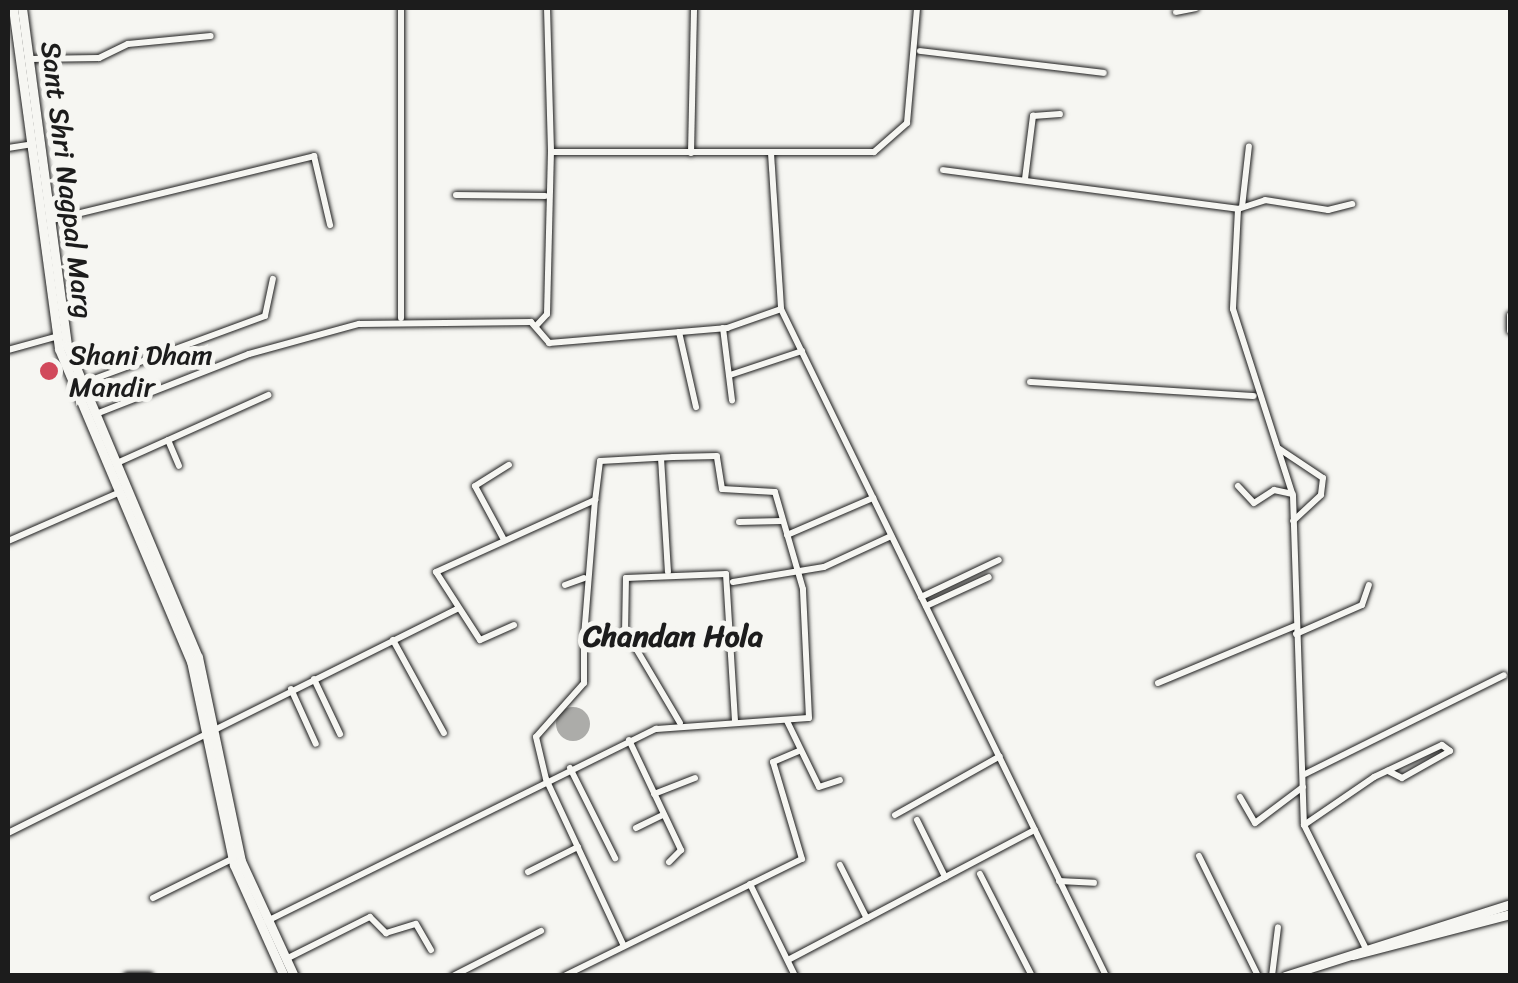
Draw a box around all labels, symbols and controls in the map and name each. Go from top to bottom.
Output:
street label: Sant Shri Nagpal Marg [33,39,101,321]
place label: Shani Dham Mandir [69,338,212,404]
marker: Shani Dham Mandir [38,360,60,382]
district label: Chandan Hola [583,618,763,654]

